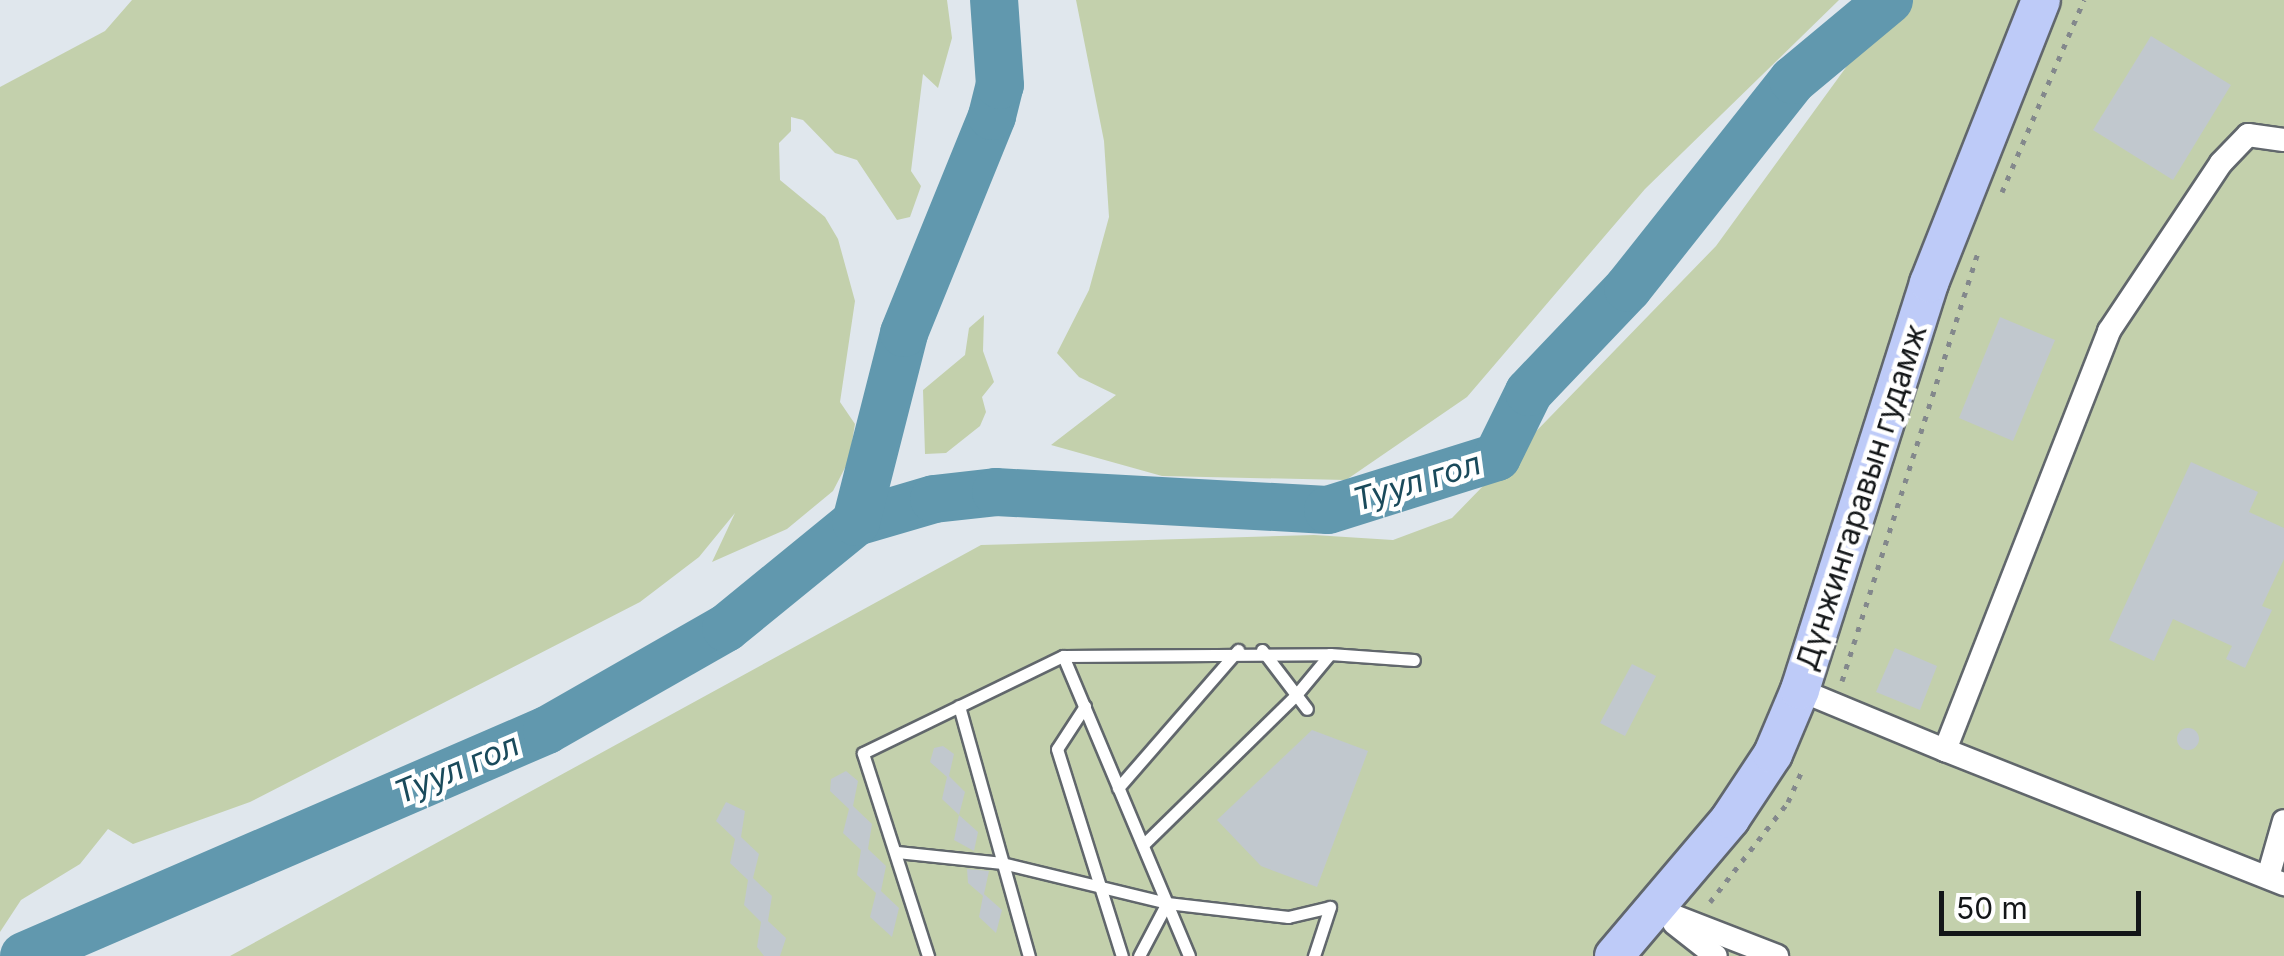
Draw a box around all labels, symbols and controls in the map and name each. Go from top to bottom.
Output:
street label: Дүнжингаравын гудамж [1788,319,1934,675]
water label: Туул гол [1348,444,1486,520]
water label: Туул гол [389,726,525,812]
scale bar [1944,871,2146,933]
text: 50 m [1956,890,2028,926]

